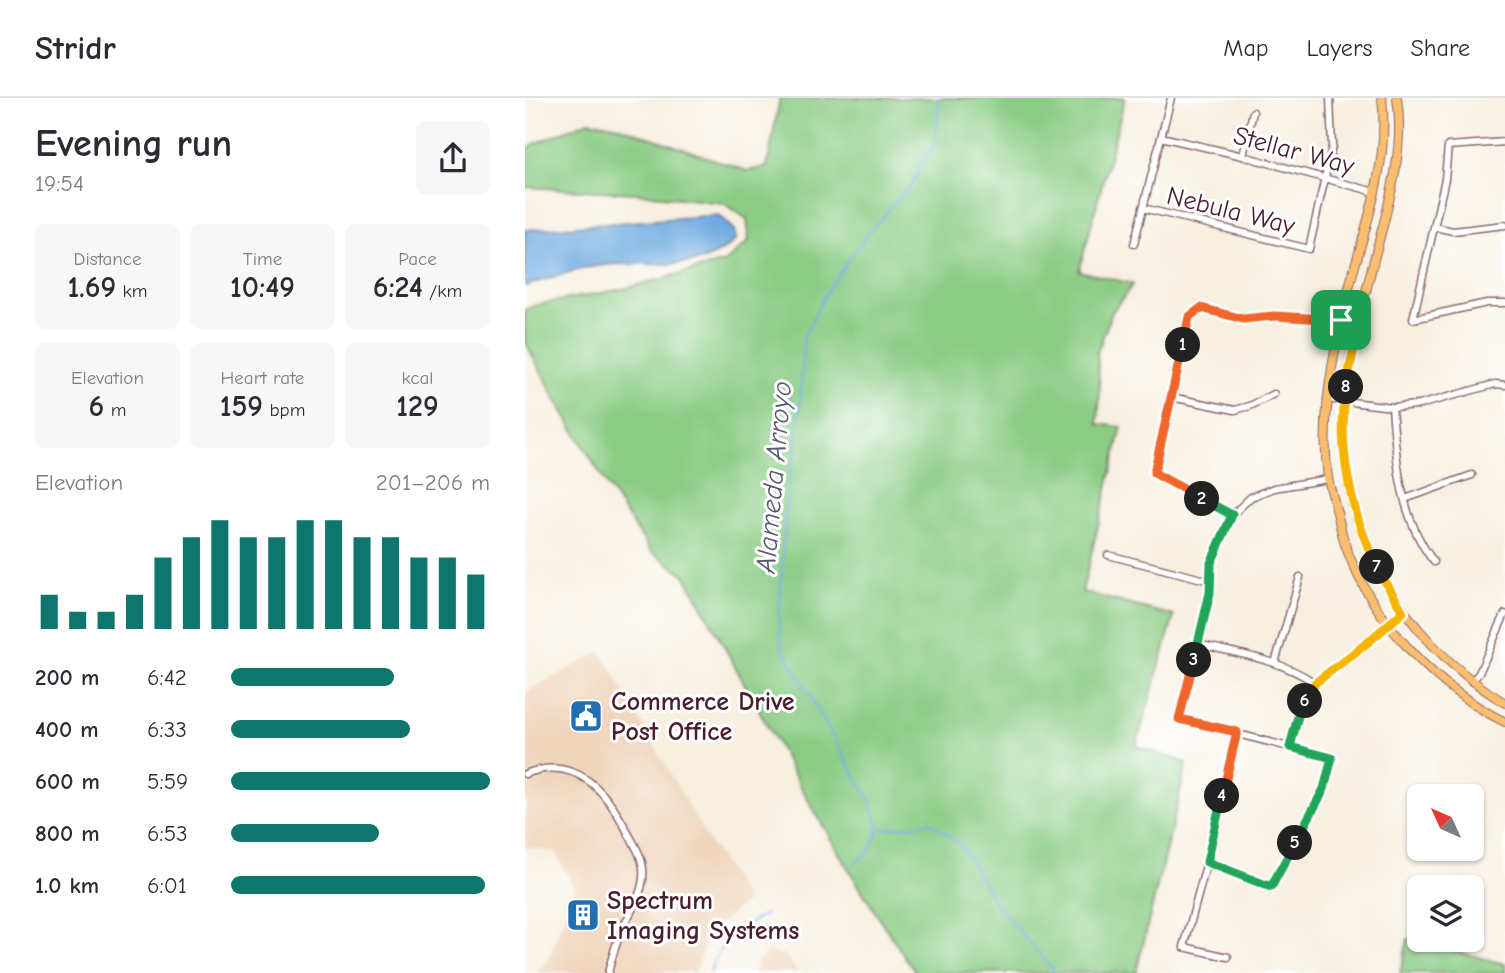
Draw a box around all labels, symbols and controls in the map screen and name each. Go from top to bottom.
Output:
text: Stridr [35,29,116,67]
text: Map [1223,34,1269,62]
text: Layers [1307,34,1372,62]
text: Share [1410,34,1470,62]
street label: Stellar Way [1230,120,1358,182]
button: share [416,121,490,195]
text: Evening run [35,122,232,166]
text: 19:54 [35,170,84,197]
street label: Nebula Way [1164,181,1298,241]
text: Distance [73,248,142,270]
text: Time [243,248,282,270]
text: Pace [398,248,437,270]
text: 1.69 [68,270,116,305]
text: 10:49 [230,270,295,305]
text: 6:24 [373,270,423,305]
text: km [116,280,147,302]
text: /km [423,280,462,302]
pin [1311,290,1371,350]
icon: arrive [1322,301,1360,339]
pin: 1 [1165,328,1201,362]
text: 1 [1179,333,1186,355]
text: Elevation [71,367,144,389]
text: Heart rate [221,367,304,389]
text: kcal [402,367,433,389]
pin: 8 [1329,370,1363,404]
text: 8 [1341,375,1350,397]
water label: Alameda Arroyo [750,380,798,575]
text: 6 [89,389,104,424]
text: 159 [220,389,263,424]
text: 129 [396,389,439,424]
text: m [104,399,126,421]
text: bpm [263,399,305,421]
text: Elevation [35,469,123,496]
text: 201–206 m [376,469,490,496]
pin: 2 [1185,482,1219,516]
text: 2 [1197,487,1206,509]
pin: 7 [1359,550,1395,584]
text: 7 [1372,555,1381,577]
pin: 3 [1177,642,1211,678]
text: 3 [1189,648,1198,670]
text: 200 m [35,664,99,691]
text: 6:42 [147,664,187,691]
pin: 6 [1287,684,1323,718]
place label: Commerce Drive Post Office [611,687,795,747]
text: 6 [1300,689,1309,711]
public building icon: Commerce Drive Post Office [567,697,605,735]
text: 400 m [35,716,99,743]
text: 6:33 [147,716,187,743]
text: 600 m [35,768,100,795]
text: 5:59 [147,768,188,795]
pin: 4 [1205,778,1239,814]
text: 4 [1217,784,1226,806]
north arrow [1407,784,1484,861]
map controls [1407,784,1484,952]
text: 800 m [35,820,100,847]
text: 6:53 [147,820,188,847]
pin: 5 [1277,826,1313,860]
text: 5 [1289,831,1300,853]
text: 1.0 km [35,872,99,899]
text: 6:01 [147,872,187,899]
button: layers [1407,875,1484,952]
place label: Spectrum Imaging Systems [607,886,799,946]
building icon: Spectrum Imaging Systems [564,896,602,934]

